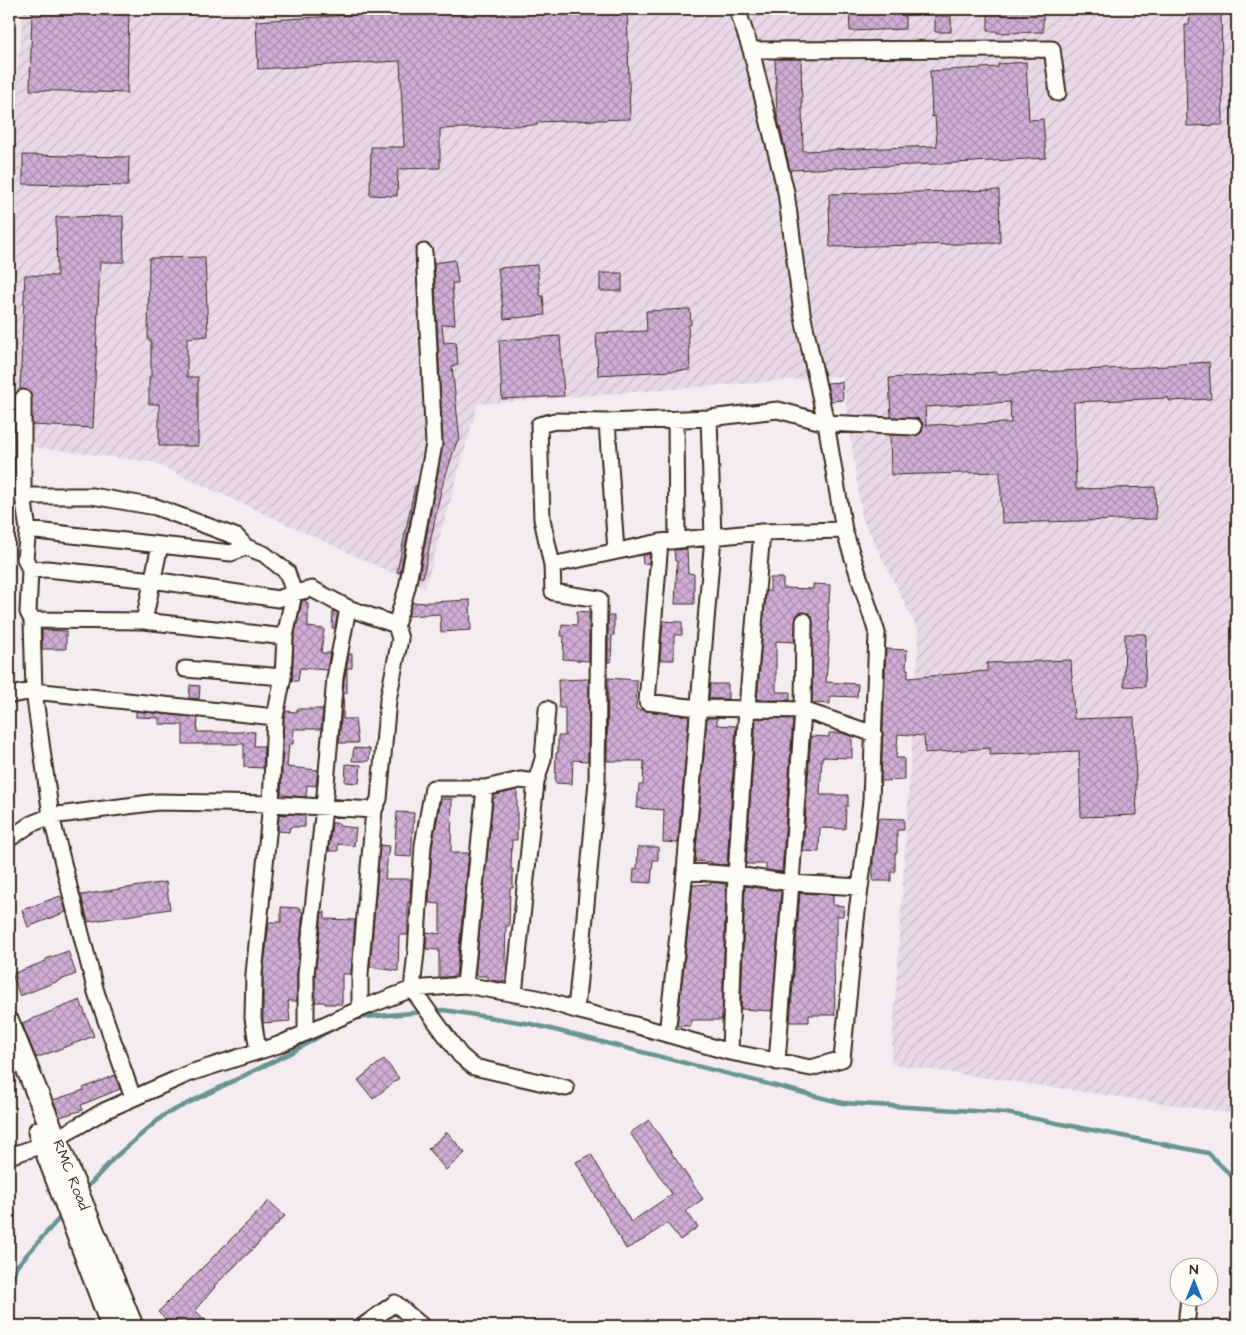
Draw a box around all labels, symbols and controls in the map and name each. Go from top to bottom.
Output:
street label: RMC Road [47,1137,95,1214]
north arrow [1168,1258,1218,1308]
text: N [1190,1260,1199,1280]

